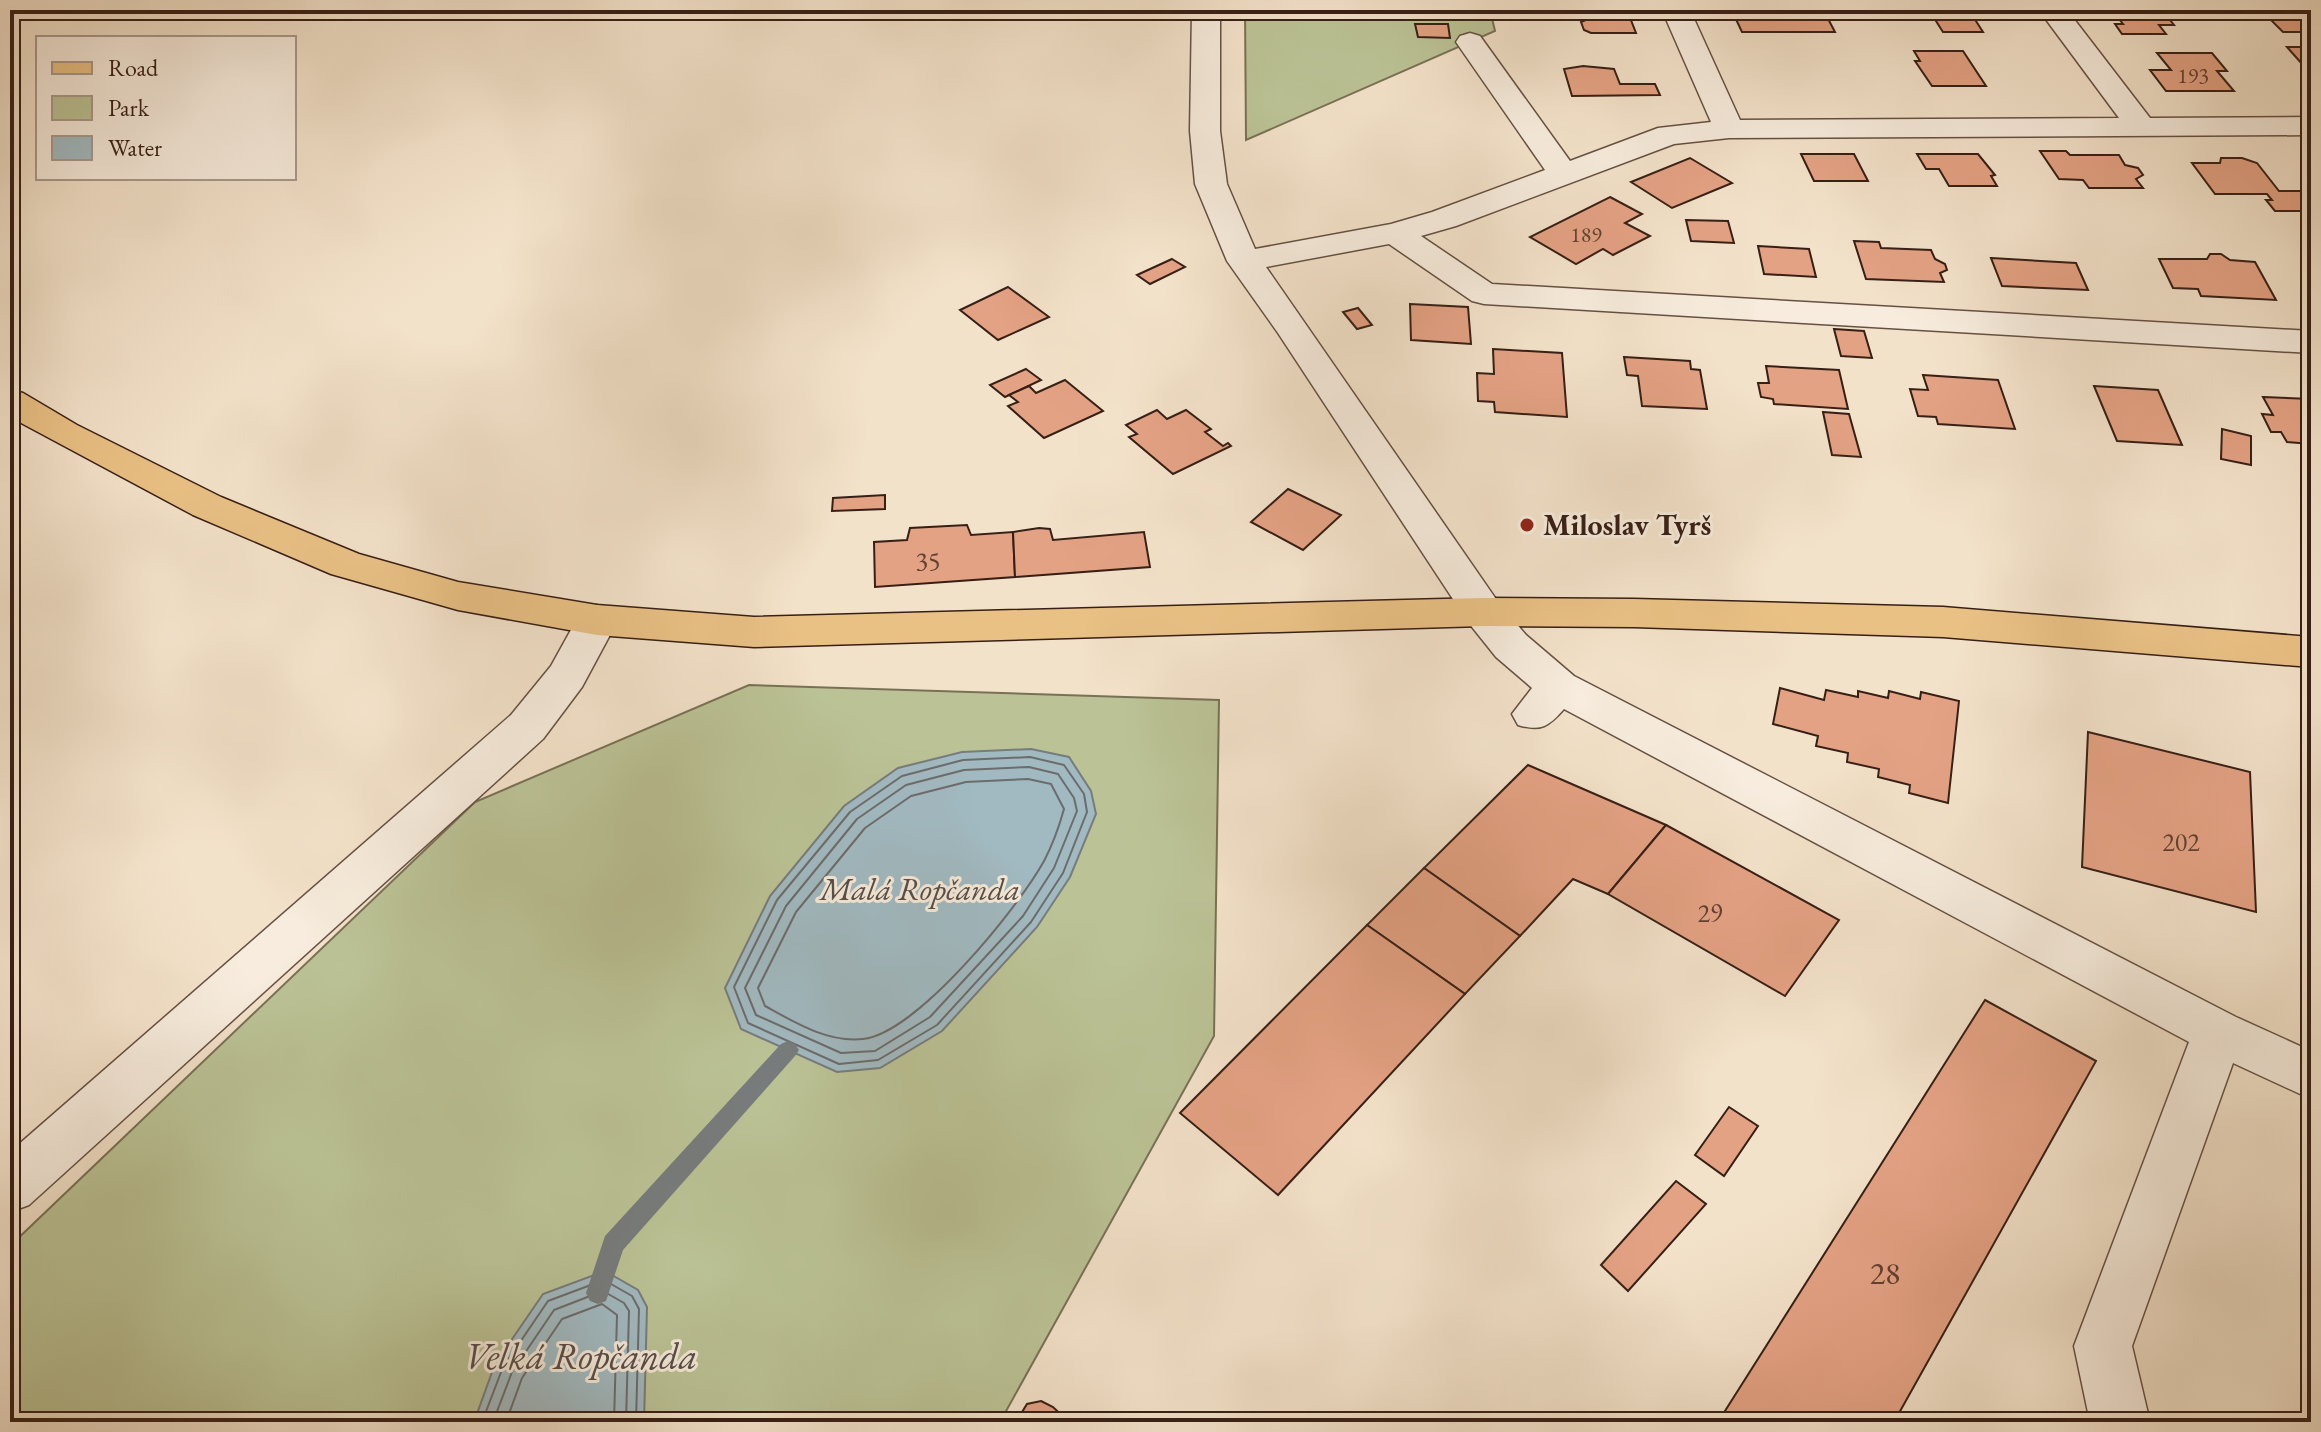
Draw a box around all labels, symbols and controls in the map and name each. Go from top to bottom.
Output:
legend [36,36,296,180]
text: Road [108,52,159,83]
house number: 193 [2177,61,2209,90]
text: Park [108,92,150,123]
text: Water [108,132,162,163]
house number: 189 [1570,220,1602,249]
place label: Miloslav Tyrš [1543,505,1711,544]
marker: Miloslav Tyrš [1518,516,1536,534]
house number: 35 [916,544,940,578]
house number: 202 [2162,825,2200,859]
water label: Malá Ropčanda [818,868,1020,910]
house number: 29 [1698,896,1723,930]
house number: 28 [1870,1252,1900,1294]
water label: Velká Ropčanda [465,1331,697,1380]

